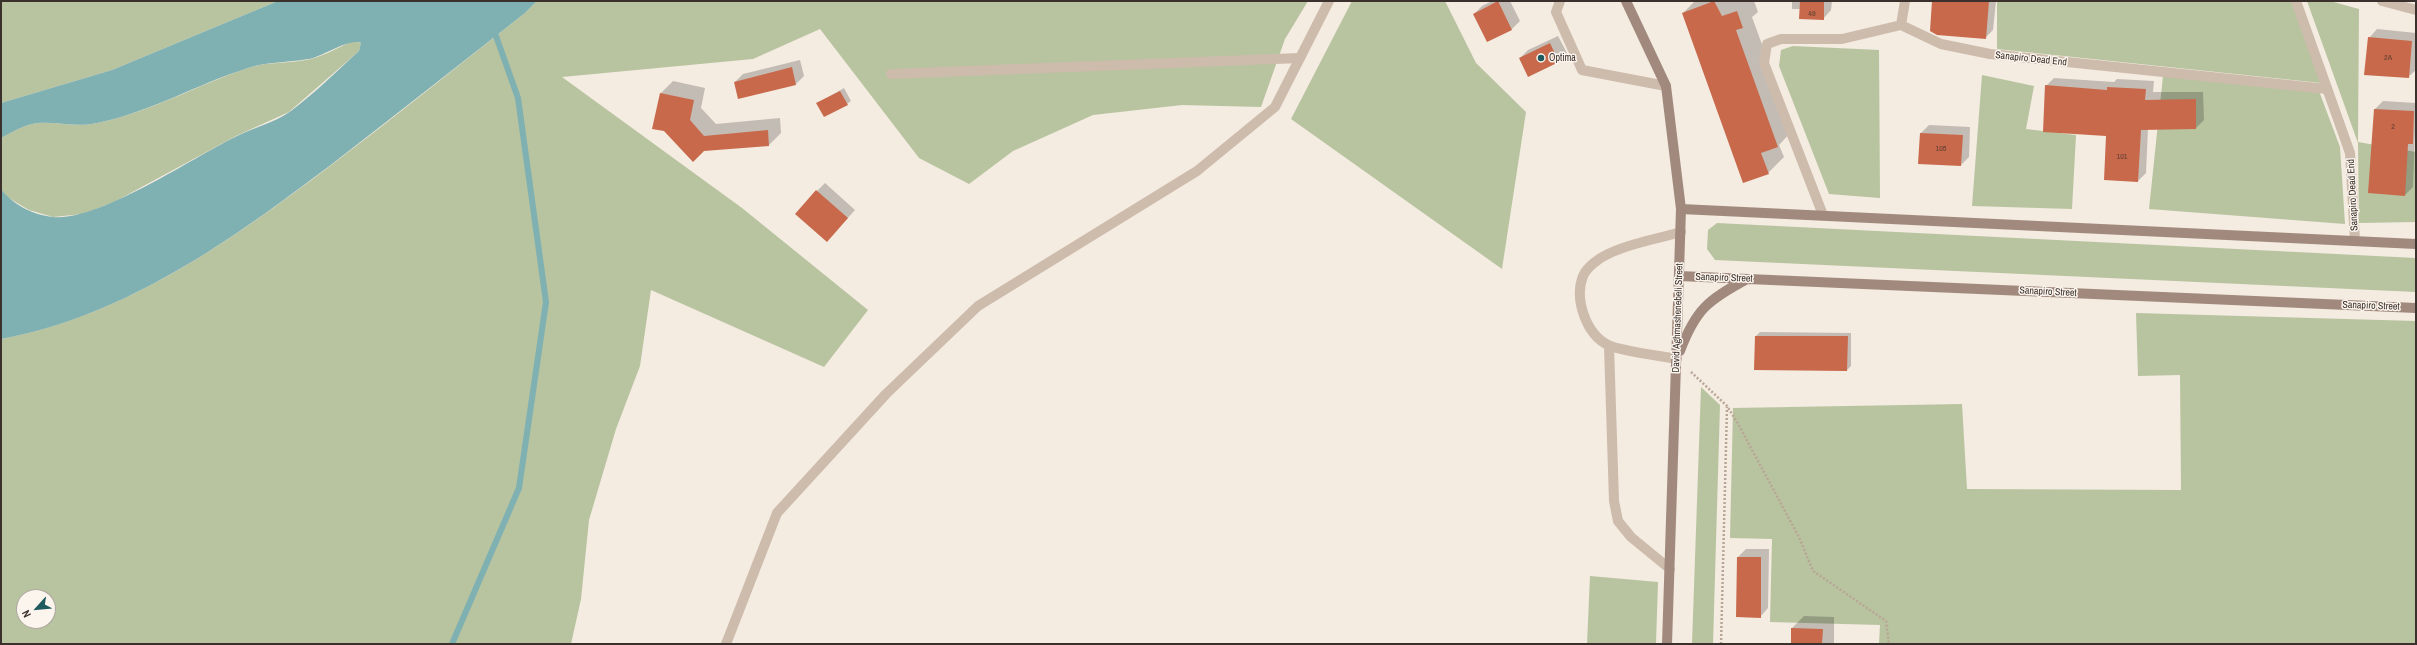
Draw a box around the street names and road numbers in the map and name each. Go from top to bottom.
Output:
street label: Sanapiro Dead End [1995,49,2067,69]
street label: Sanapiro Dead End [2345,159,2361,231]
street label: David Aghmashenebeli Street [1670,263,1686,373]
street label: Sanapiro Street [1695,271,1753,285]
street label: Sanapiro Street [2019,285,2077,299]
street label: Sanapiro Street [2342,299,2400,313]

